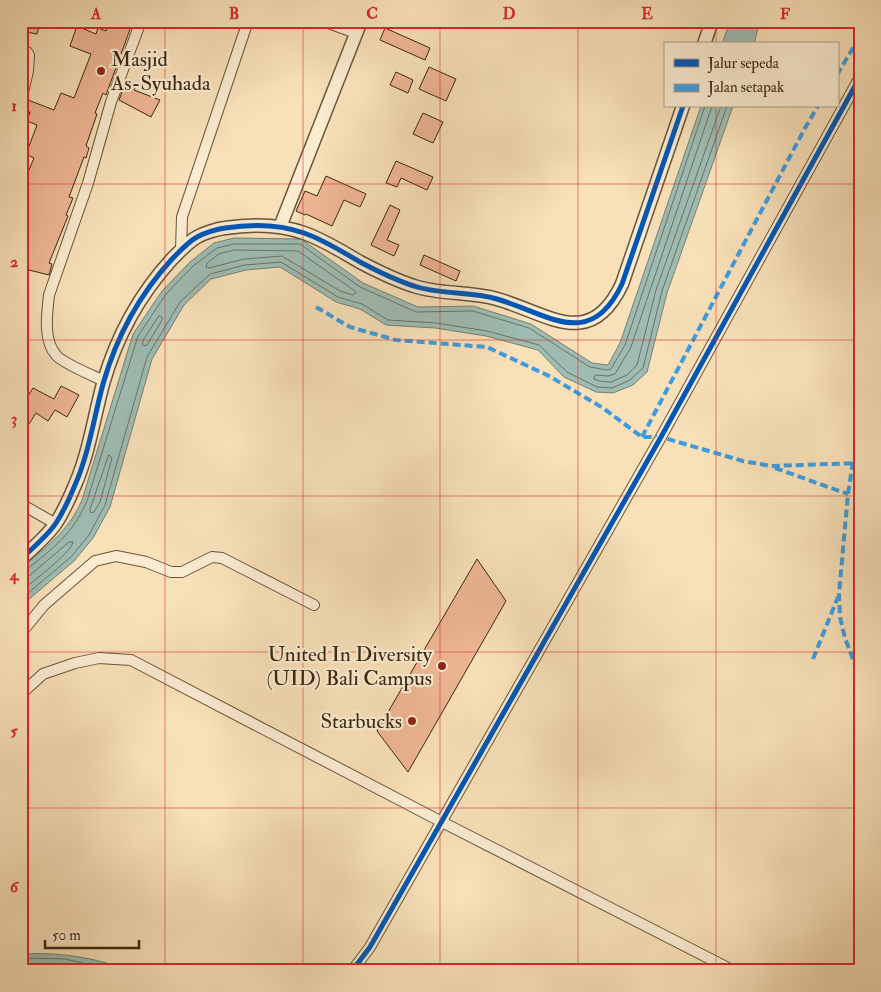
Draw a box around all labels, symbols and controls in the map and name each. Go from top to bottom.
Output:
text: A [90,4,102,24]
text: B [229,4,239,24]
text: C [366,4,378,24]
text: D [502,4,516,24]
text: E [641,4,653,24]
text: F [780,4,790,24]
legend [664,42,838,108]
place label: Masjid As-Syuhada [110,46,211,97]
text: Jalur sepeda [707,54,780,74]
marker: Masjid As-Syuhada [95,65,107,77]
text: Jalan setapak [707,78,784,98]
text: 1 [11,96,17,116]
text: 2 [10,252,18,272]
text: 3 [11,409,17,429]
text: 4 [9,565,20,585]
place label: United In Diversity (UID) Bali Campus [266,641,433,692]
marker: United In Diversity (UID) Bali Campus [436,660,448,672]
place label: Starbucks [320,708,402,735]
marker: Starbucks [406,715,418,727]
text: 5 [10,721,18,741]
text: 6 [10,877,20,897]
scale bar [45,917,139,949]
text: 50 m [52,926,81,945]

